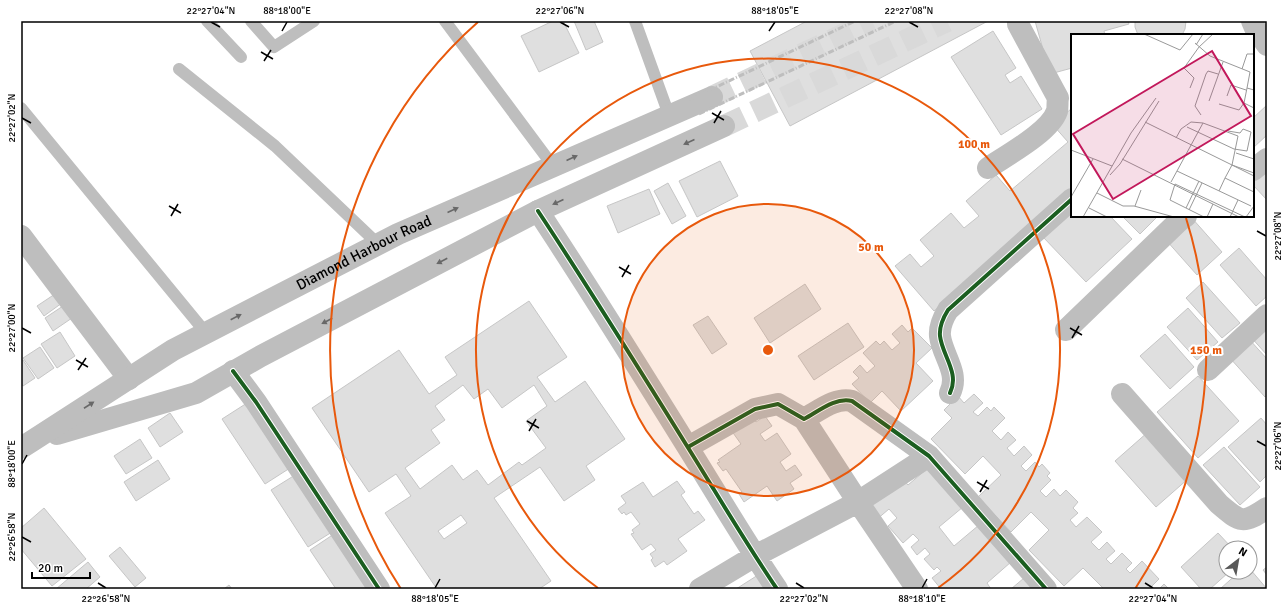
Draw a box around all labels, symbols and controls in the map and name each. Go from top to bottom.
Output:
text: 22°27'04"N [187,5,235,17]
text: 88°18'00"E [263,5,311,17]
text: 22°27'06"N [536,5,584,17]
text: 88°18'05"E [751,5,799,17]
text: 22°27'08"N [885,5,933,17]
inset map [1071,34,1254,217]
text: 22°27'02"N [6,94,18,142]
text: 100 m [958,137,990,152]
one-way arrow [683,139,695,145]
one-way arrow [567,154,579,160]
one-way arrow [552,199,563,205]
one-way arrow [447,207,459,213]
street label: Diamond Harbour Road [293,212,434,294]
text: 22°27'08"N [1272,212,1284,260]
text: 50 m [858,240,884,255]
one-way arrow [436,258,448,264]
text: 22°27'00"N [6,304,18,352]
one-way arrow [231,314,242,321]
one-way arrow [321,318,333,324]
centre of rings [761,343,775,357]
text: 150 m [1190,343,1222,358]
one-way arrow [84,401,94,409]
text: 22°27'06"N [1272,422,1284,470]
text: 88°18'00"E [6,440,18,488]
text: 22°26'58"N [6,513,18,561]
north arrow [1218,540,1258,580]
text: N [1236,544,1250,559]
scale bar [32,554,90,580]
text: 20 m [38,561,63,576]
text: 22°26'58"N [82,593,130,605]
text: 88°18'05"E [411,593,459,605]
text: 22°27'02"N [780,593,828,605]
text: 88°18'10"E [898,593,946,605]
text: 22°27'04"N [1129,593,1177,605]

